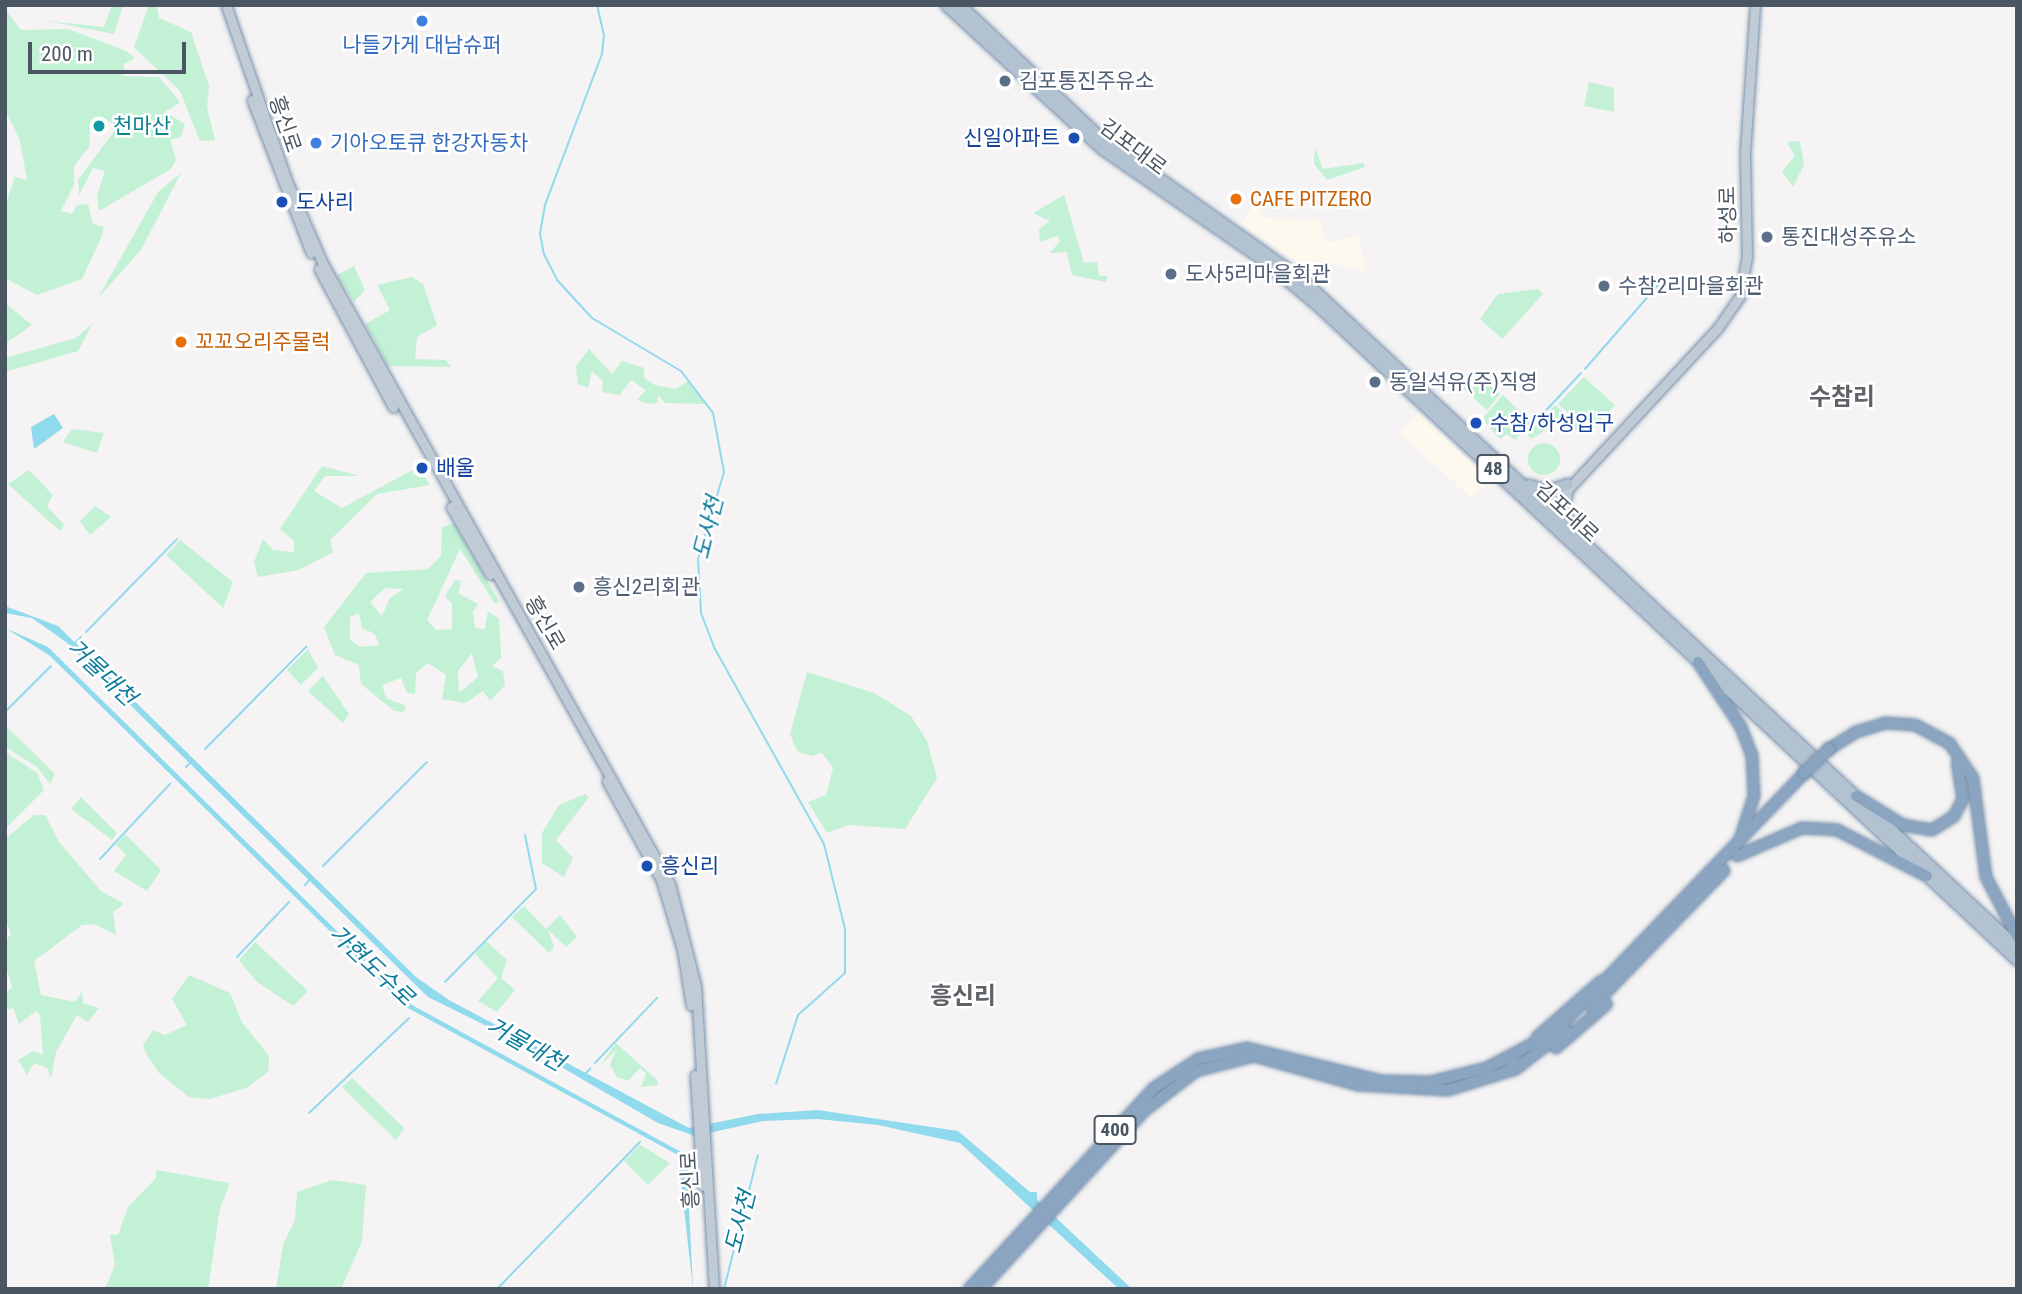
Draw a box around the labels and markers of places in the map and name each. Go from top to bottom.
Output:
marker: 나들가게 대남슈퍼 [414,13,430,29]
place label: 나들가게 대남슈퍼 [342,32,502,58]
place label: 김포통진주유소 [1019,68,1154,94]
marker: 김포통진주유소 [997,73,1013,89]
place label: 천마산 [113,113,171,139]
marker: 천마산 [91,118,107,134]
place label: 신일아파트 [963,125,1060,151]
place label: 기아오토큐 한강자동차 [330,130,528,156]
marker: 신일아파트 [1066,130,1082,146]
marker: 기아오토큐 한강자동차 [308,135,324,151]
place label: CAFE PITZERO [1250,186,1372,212]
place label: 도사리 [296,189,354,215]
marker: CAFE PITZERO [1228,191,1244,207]
marker: 도사리 [274,194,290,210]
place label: 통진대성주유소 [1781,224,1916,250]
marker: 통진대성주유소 [1759,229,1775,245]
place label: 도사5리마을회관 [1185,261,1331,287]
marker: 도사5리마을회관 [1163,266,1179,282]
place label: 수참2리마을회관 [1618,273,1764,299]
marker: 수참2리마을회관 [1596,278,1612,294]
place label: 꼬꼬오리주물럭 [195,329,330,355]
marker: 꼬꼬오리주물럭 [173,334,189,350]
place label: 동일석유(주)직영 [1389,369,1538,395]
marker: 동일석유(주)직영 [1367,374,1383,390]
place label: 수참/하성입구 [1490,410,1614,436]
marker: 수참/하성입구 [1468,415,1484,431]
place label: 배울 [436,455,475,481]
marker: 배울 [414,460,430,476]
place label: 흥신2리회관 [593,574,700,600]
marker: 흥신2리회관 [571,579,587,595]
place label: 흥신리 [661,853,719,879]
marker: 흥신리 [639,858,655,874]

